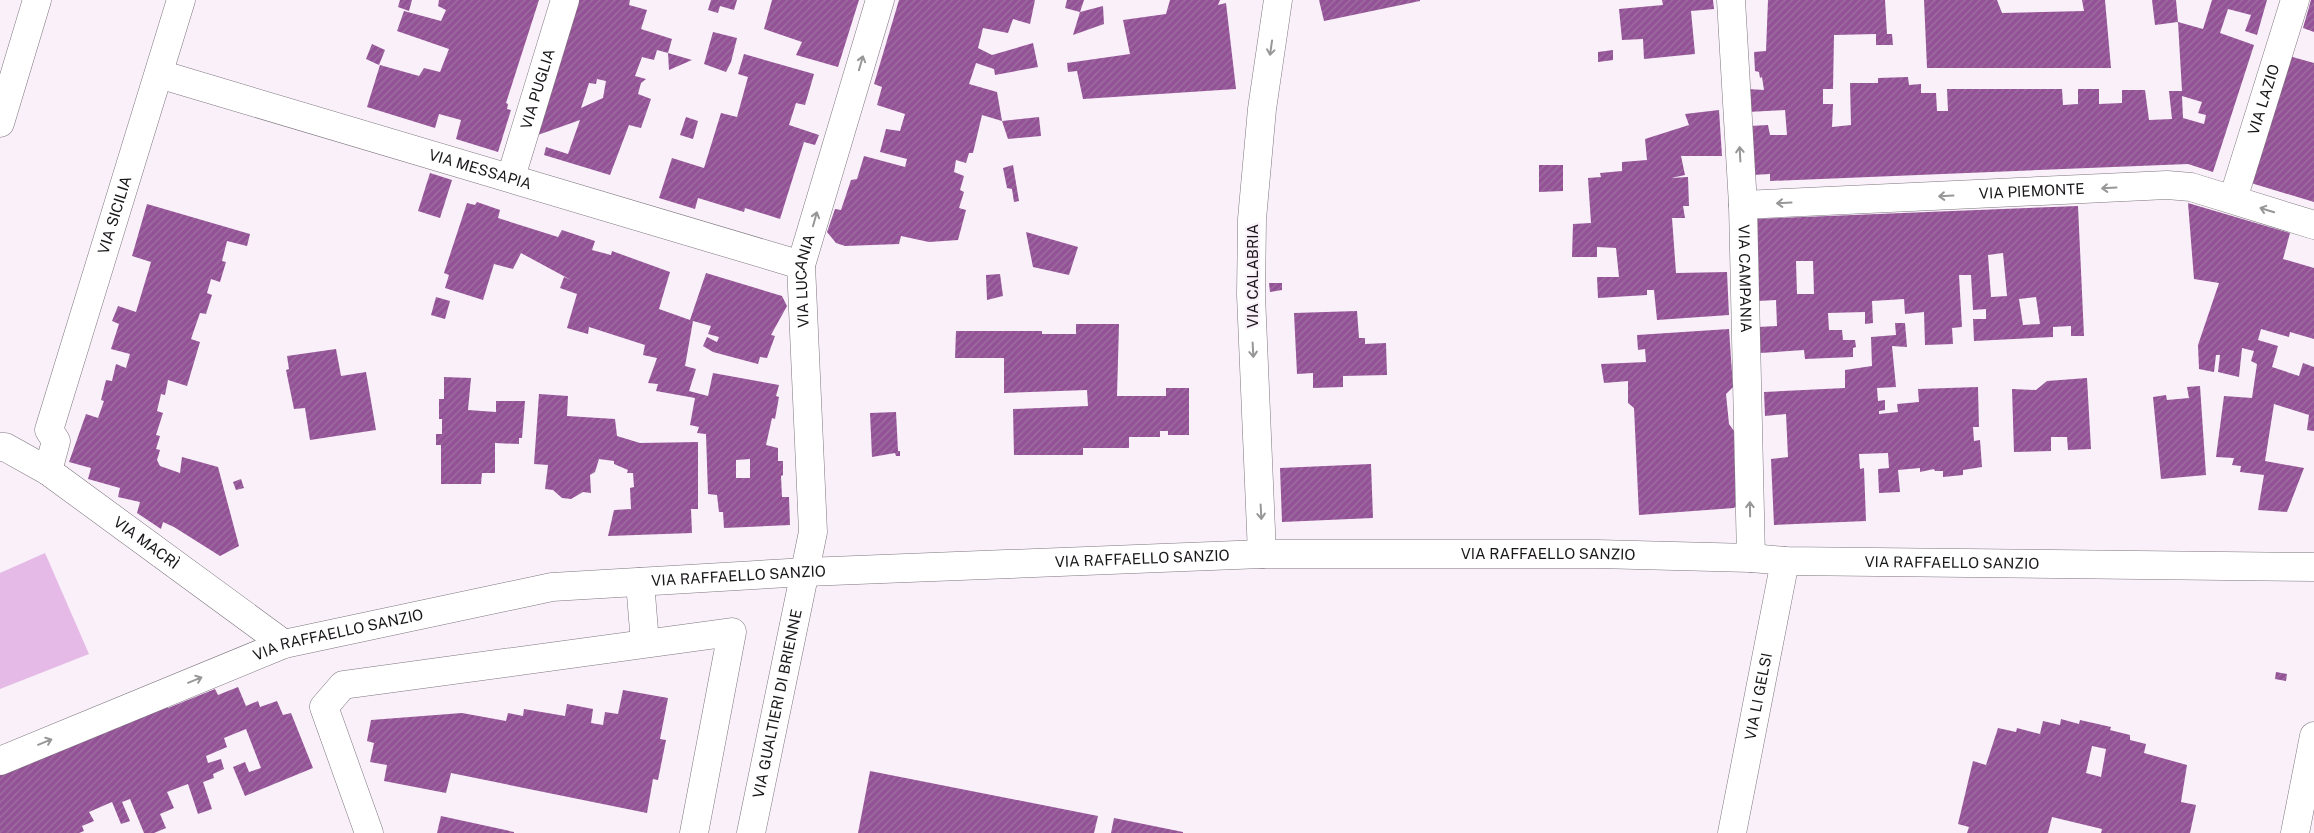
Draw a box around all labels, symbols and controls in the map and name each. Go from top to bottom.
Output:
one-way arrow [1265,40,1275,56]
street label: VIA PUGLIA [517,46,558,131]
one-way arrow [857,55,867,71]
street label: VIA LAZIO [2244,62,2282,137]
street label: VIA MESSAPIA [427,146,534,192]
one-way arrow [1735,146,1744,162]
street label: VIA SICILIA [95,173,135,256]
street label: VIA PIEMONTE [1978,180,2085,202]
one-way arrow [2101,184,2117,193]
one-way arrow [1939,191,1955,200]
one-way arrow [1776,199,1792,208]
one-way arrow [2260,205,2276,215]
one-way arrow [810,211,820,227]
street label: VIA CALABRIA [1244,224,1261,328]
street label: VIA CAMPANIA [1735,224,1755,333]
street label: VIA LUCANIA [791,232,818,328]
one-way arrow [1249,341,1258,357]
one-way arrow [1745,501,1755,518]
one-way arrow [1256,504,1265,520]
street label: VIA MACRÌ [110,513,182,572]
street label: VIA RAFFAELLO SANZIO [1461,545,1636,563]
street label: VIA RAFFAELLO SANZIO [1054,546,1230,570]
street label: VIA RAFFAELLO SANZIO [1864,553,2039,572]
street label: VIA RAFFAELLO SANZIO [651,562,826,589]
street label: VIA RAFFAELLO SANZIO [250,606,425,664]
street label: VIA GUALTIERI DI BRIENNE [749,608,805,800]
street label: VIA LI GELSI [1741,651,1775,742]
one-way arrow [187,675,202,685]
one-way arrow [37,737,52,746]

